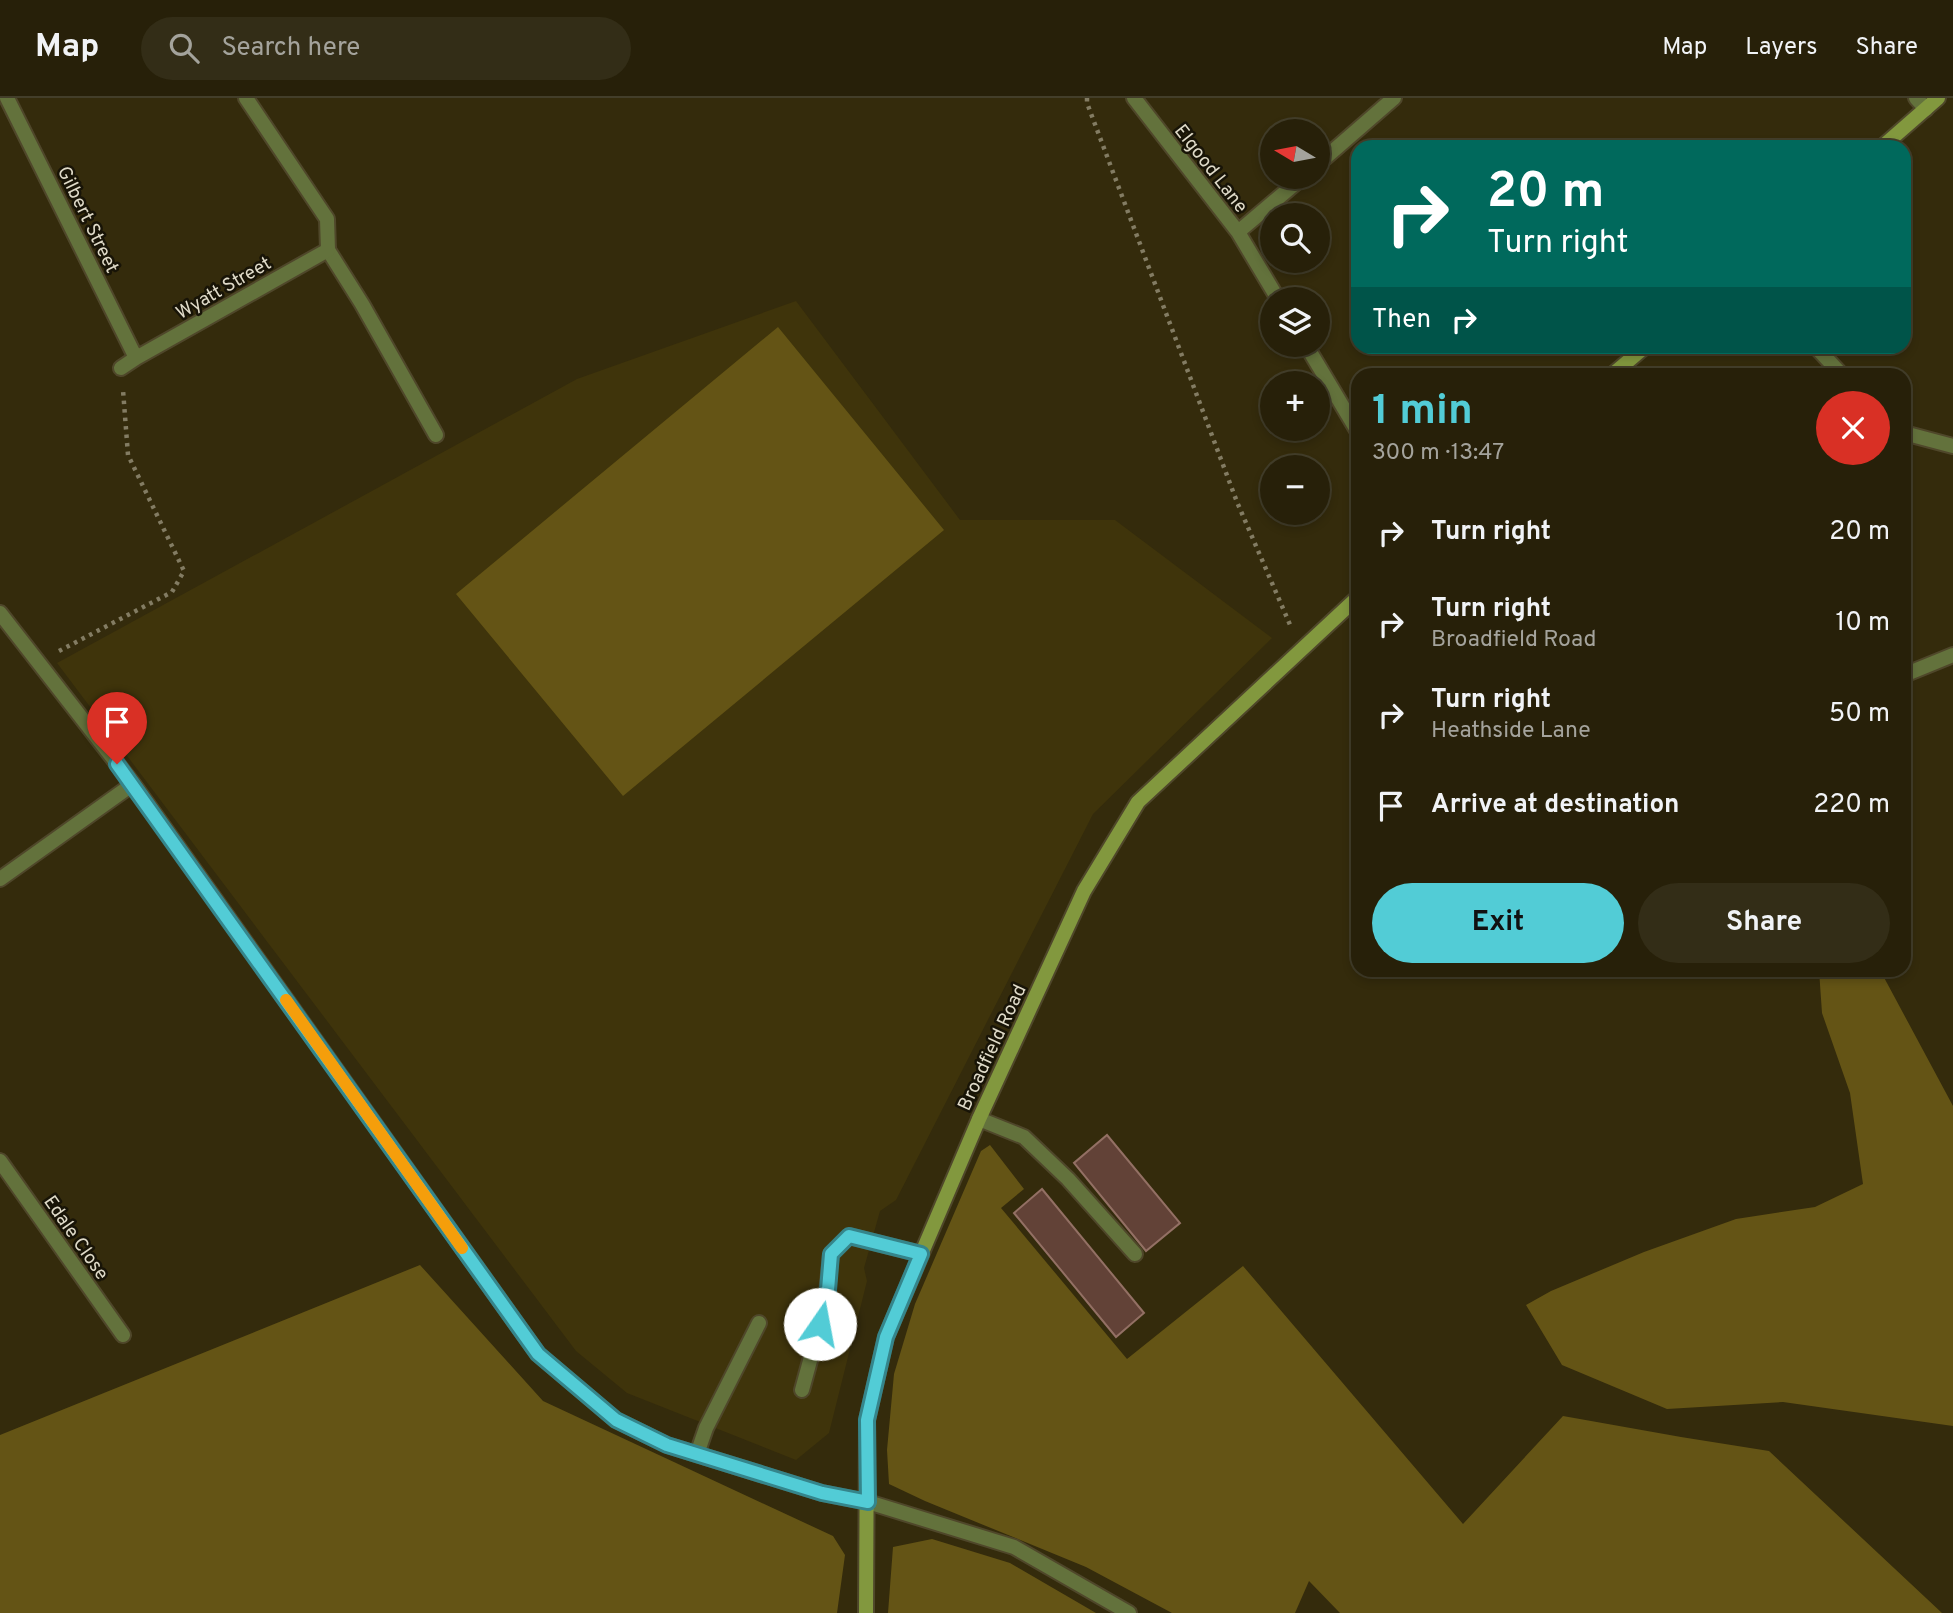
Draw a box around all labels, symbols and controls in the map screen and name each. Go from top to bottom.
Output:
search box [141,17,631,80]
text: Map [35,27,99,69]
icon: search [165,29,203,67]
text: Search here [221,32,360,65]
text: Map [1662,33,1707,63]
text: Layers [1745,33,1817,63]
text: Share [1855,33,1918,63]
north arrow [1260,119,1330,189]
map controls [1260,119,1330,525]
street label: Elgood Lane [1168,120,1253,218]
street label: Gilbert Street [51,163,123,277]
text: 20 m [1487,163,1604,225]
icon: right [1372,168,1463,259]
button: search [1260,203,1330,273]
text: Turn right [1487,224,1629,264]
street label: Wyatt Street [172,252,276,326]
button: layers [1260,287,1330,357]
icon: right [1445,301,1483,339]
text: Then [1372,304,1431,337]
button: + [1260,371,1330,441]
text: 1 min [1372,386,1473,439]
button: close [1816,391,1890,465]
text: 300 m · 13:47 [1372,439,1504,468]
button: − [1260,455,1330,525]
icon: right [1372,514,1410,552]
text: Turn right [1431,516,1551,549]
text: 20 m [1829,516,1890,549]
text: Turn right [1431,593,1551,626]
icon: right [1372,605,1410,643]
text: 10 m [1835,607,1890,640]
text: Broadfield Road [1431,626,1596,655]
text: Turn right [1431,684,1551,717]
pin [87,692,147,764]
icon: right [1372,696,1410,734]
text: 50 m [1829,698,1890,731]
icon: arrive [98,703,136,741]
text: Heathside Lane [1431,717,1591,746]
icon: arrive [1372,787,1410,825]
text: Arrive at destination [1431,789,1679,822]
text: 220 m [1813,789,1890,822]
button: Exit [1372,883,1624,963]
button: Share [1638,883,1890,963]
street label: Broadfield Road [953,981,1033,1115]
street label: Edale Close [38,1191,113,1285]
position arrow [783,1287,857,1361]

